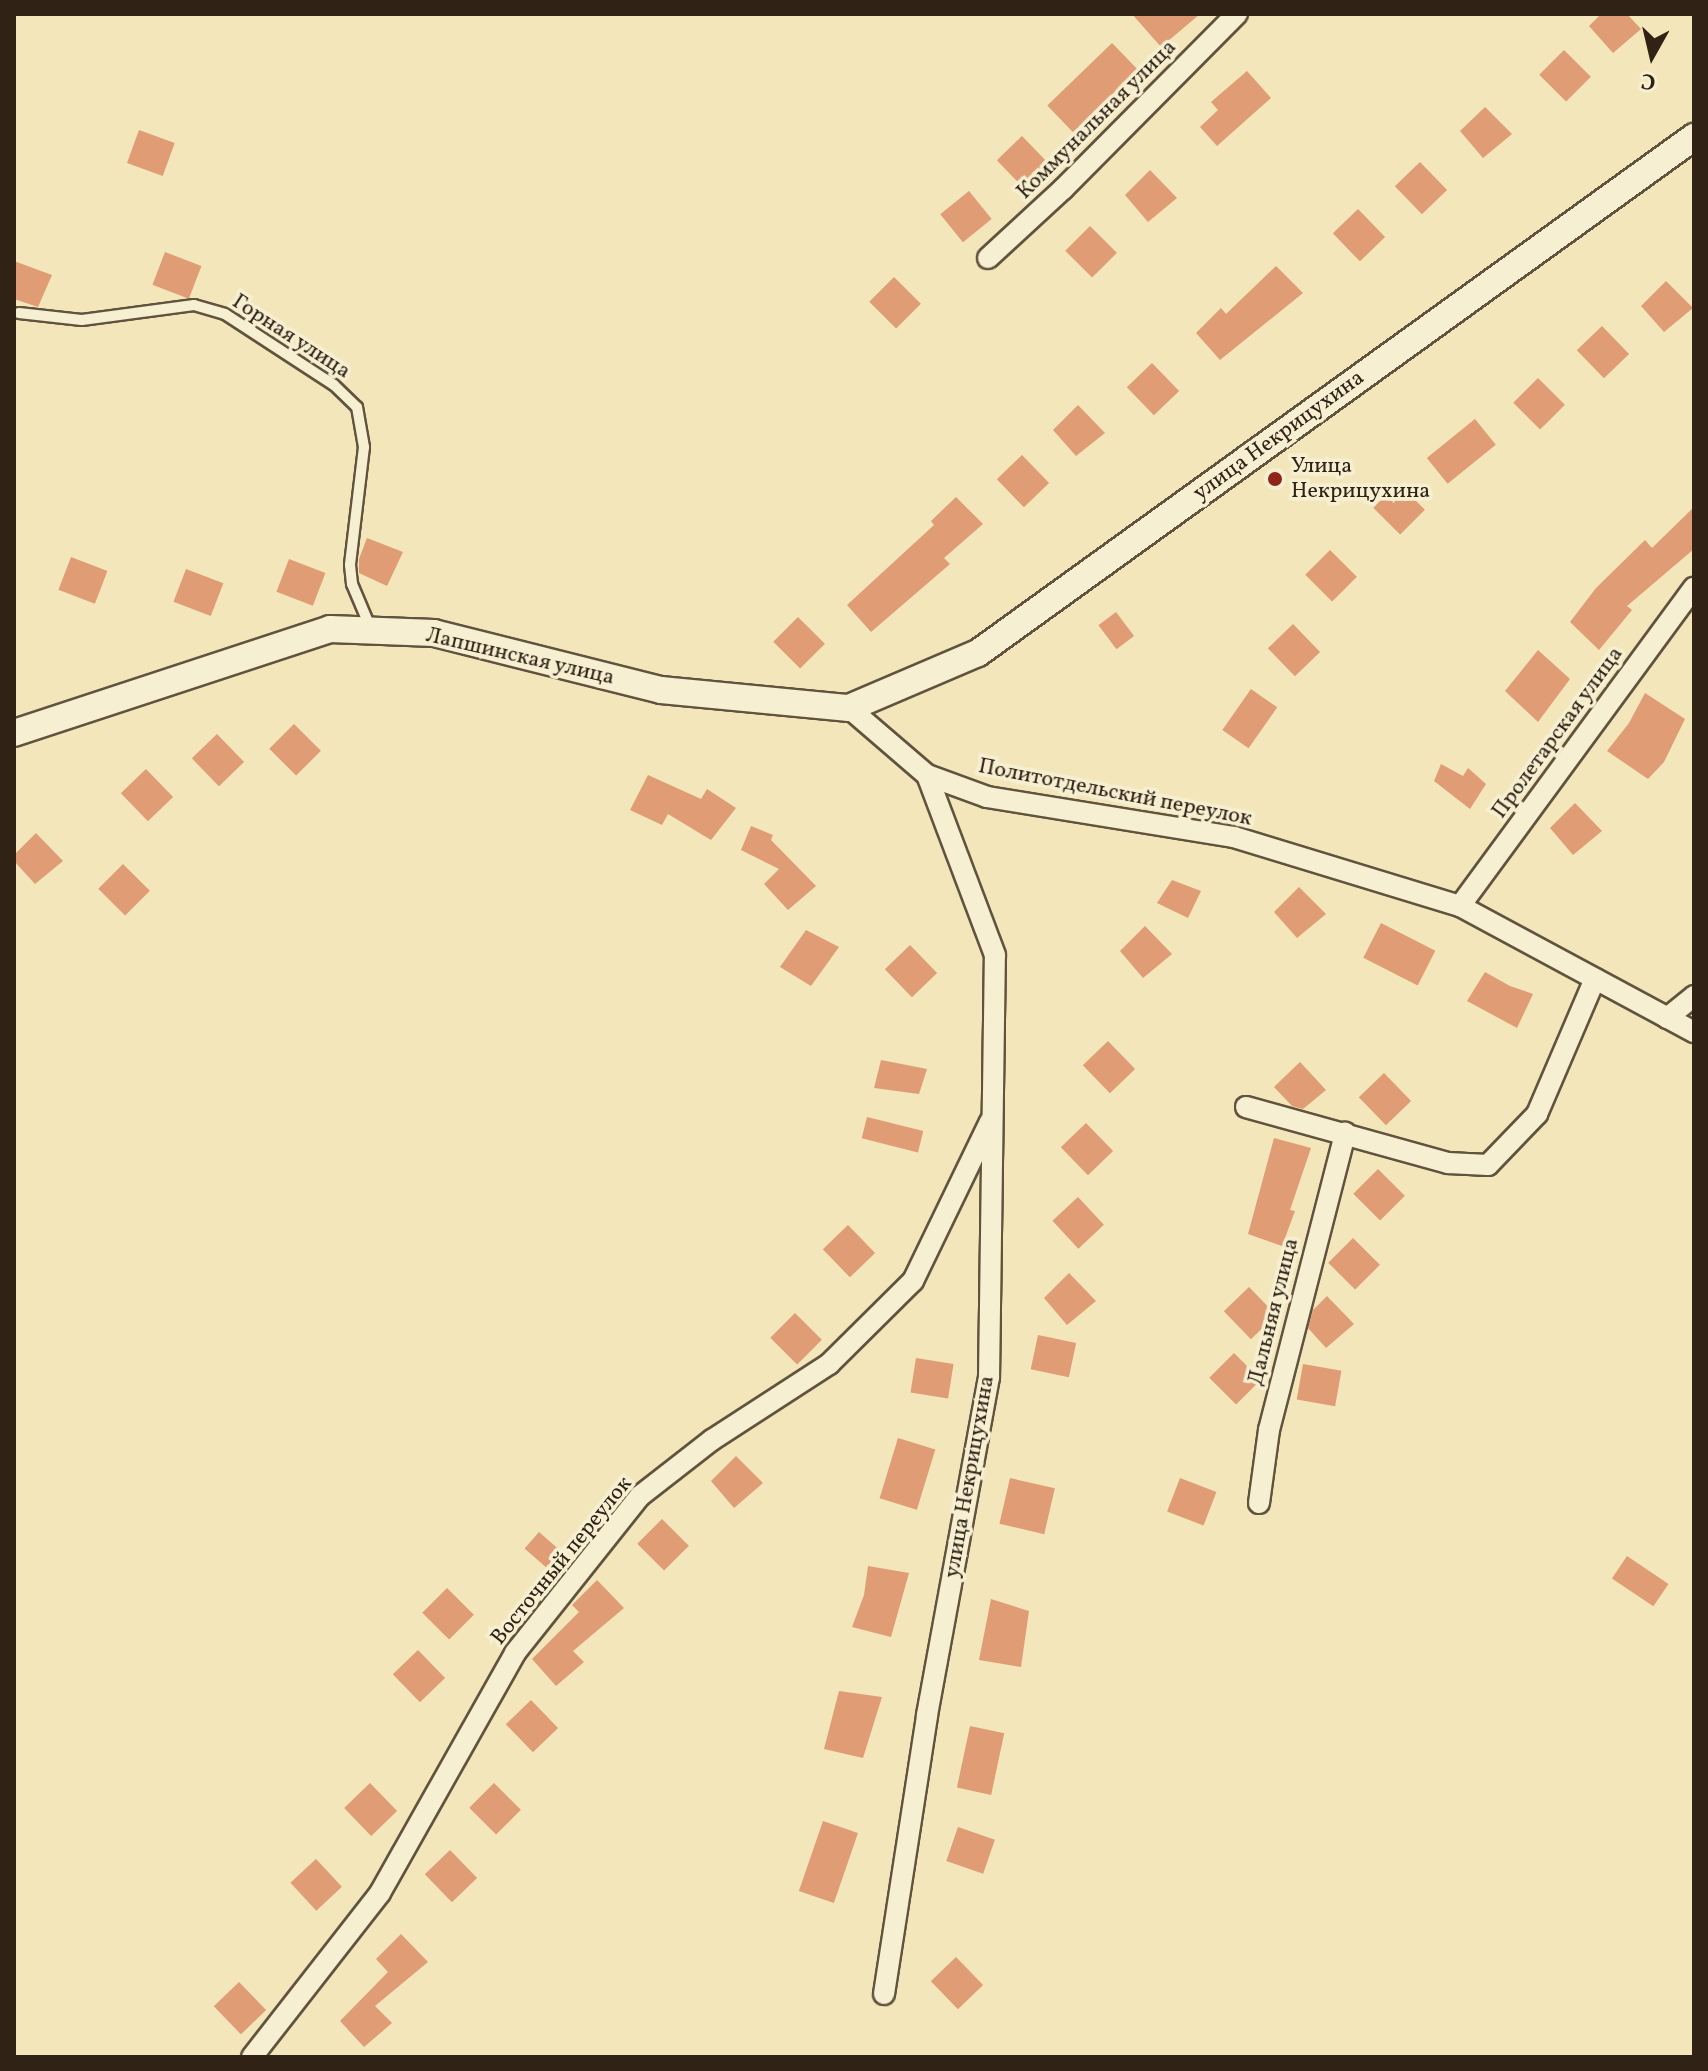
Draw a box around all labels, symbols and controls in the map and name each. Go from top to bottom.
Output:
north arrow [1612,16,1692,96]
street label: Коммунальная улица [1011,34,1183,206]
text: С [1639,64,1658,97]
street label: Горная улица [227,289,355,385]
street label: улица Некрицухина [1188,365,1370,507]
place label: Улица Некрицухина [1291,453,1430,504]
marker: Улица Некрицухина [1266,470,1284,488]
street label: Лапшинская улица [423,622,617,692]
street label: Пролетарская улица [1487,642,1629,824]
street label: Политотдельский переулок [976,754,1254,832]
street label: Дальняя улица [1243,1235,1305,1389]
street label: улица Некрицухина [939,1374,1001,1580]
street label: Восточный переулок [486,1471,638,1651]

